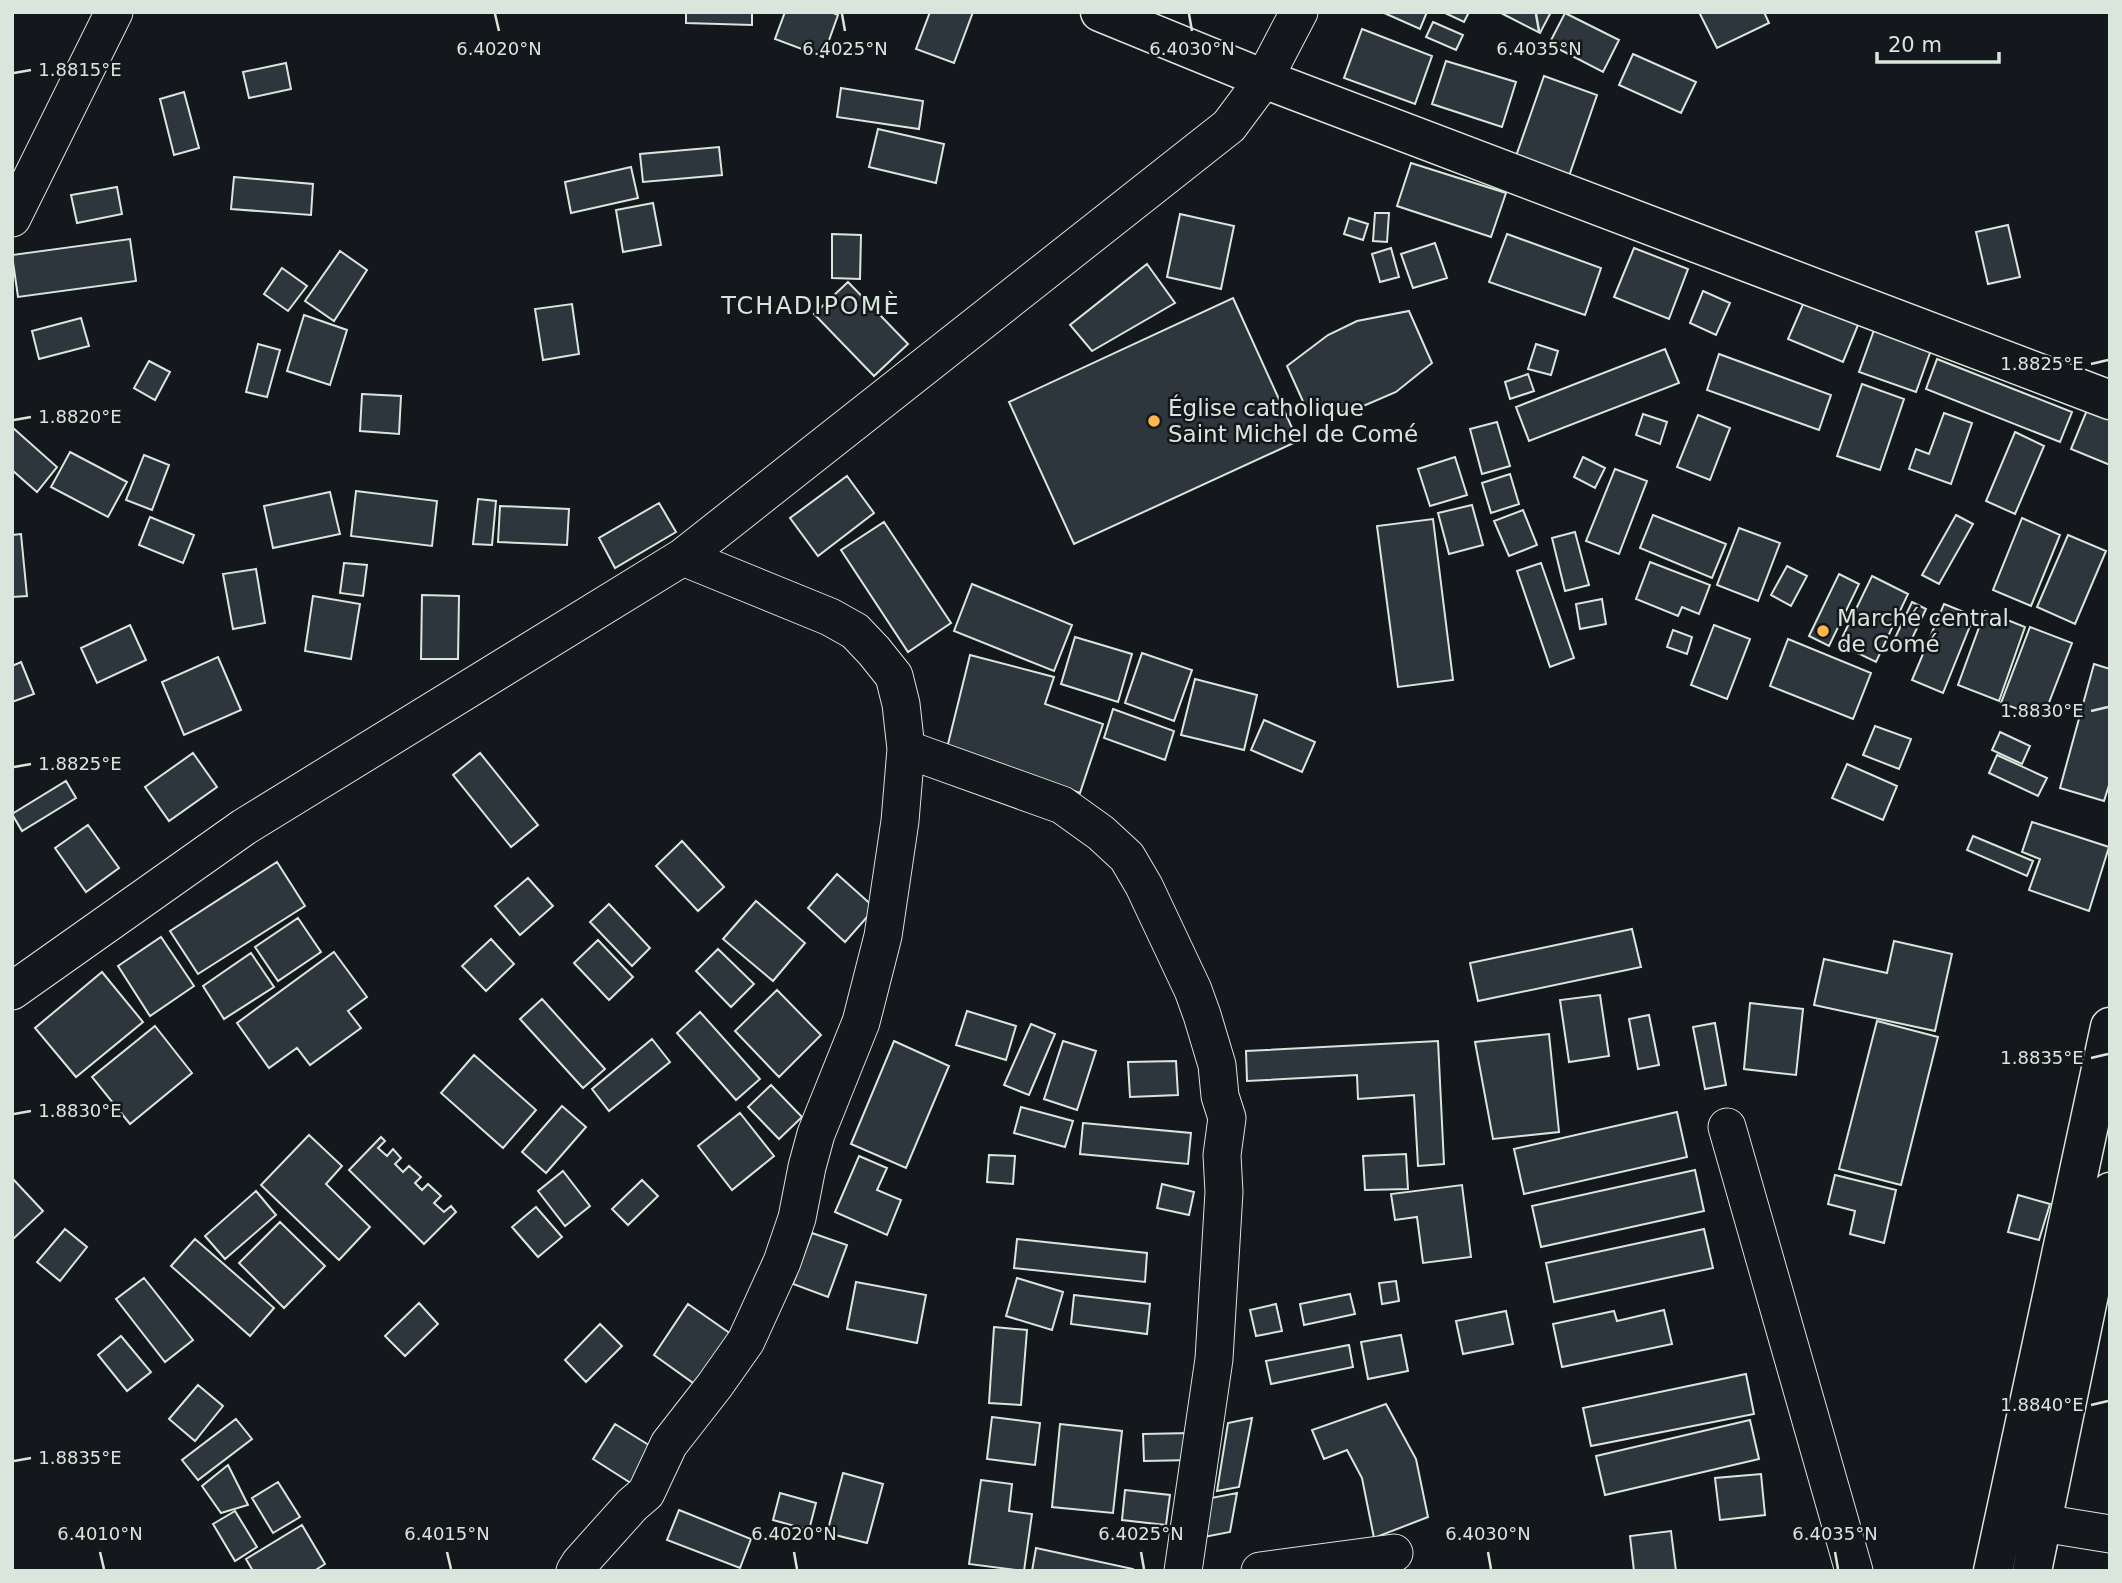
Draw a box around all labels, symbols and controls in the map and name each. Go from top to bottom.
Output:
scale bar [1877,21,2000,65]
text: 20 m [1888,33,1942,57]
text: 6.4020°N [456,38,542,59]
text: 6.4025°N [802,38,888,59]
text: 6.4030°N [1149,38,1235,59]
text: 6.4035°N [1496,38,1582,59]
text: 1.8815°E [38,59,122,80]
district label: TCHADIPOMÈ [720,291,901,320]
text: 1.8825°E [2000,353,2084,374]
place label: Église catholique Saint Michel de Comé [1168,394,1418,447]
text: 1.8820°E [38,406,122,427]
marker: Église catholique Saint Michel de Comé [1146,413,1162,429]
place label: Marché central de Comé [1837,605,2009,657]
marker: Marché central de Comé [1815,623,1831,639]
text: 1.8830°E [2000,700,2084,721]
text: 1.8825°E [38,753,122,774]
text: 1.8835°E [2000,1047,2084,1068]
text: 1.8830°E [38,1100,122,1121]
text: 1.8840°E [2000,1394,2084,1415]
text: 1.8835°E [38,1447,122,1468]
text: 6.4010°N [57,1523,143,1544]
text: 6.4015°N [404,1523,490,1544]
text: 6.4020°N [751,1523,837,1544]
text: 6.4025°N [1098,1523,1184,1544]
text: 6.4030°N [1445,1523,1531,1544]
text: 6.4035°N [1792,1523,1878,1544]

